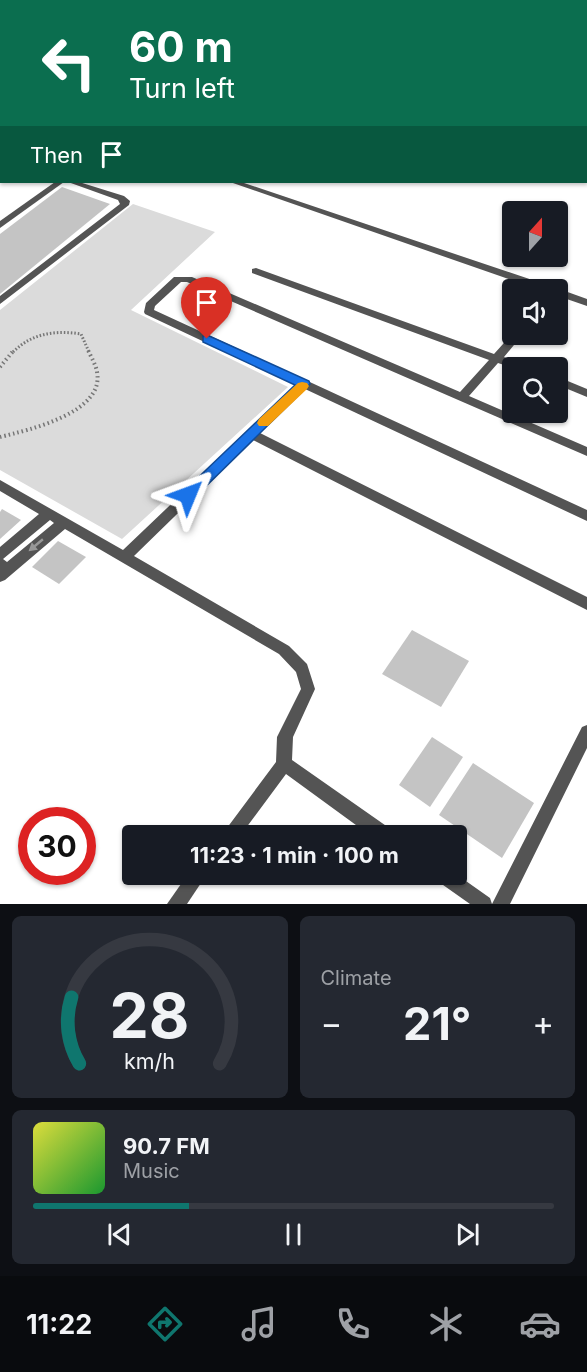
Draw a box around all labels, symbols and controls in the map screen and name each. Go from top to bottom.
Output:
text: 60 m [129,21,233,72]
icon: left [30,24,108,102]
text: Turn left [129,72,235,105]
icon: arrive [95,138,128,171]
text: Then [30,142,83,168]
north arrow [502,201,568,267]
map controls [502,201,568,423]
pin [181,277,232,339]
button: sound [502,279,568,345]
icon: arrive [190,286,223,319]
button: search [502,357,568,423]
position arrow [156,463,220,527]
one-way arrow [28,539,44,552]
speed limit sign: 30 [18,807,96,885]
text: 11:23 · 1 min · 100 m [190,842,399,868]
text: Climate [321,966,392,990]
text: 28 [110,978,190,1053]
text: 21° [403,996,471,1051]
text: − [321,1003,342,1043]
text: + [532,1003,554,1043]
text: km/h [124,1048,175,1074]
text: 90.7 FM [123,1133,210,1159]
text: Music [123,1159,180,1183]
icon: previous [103,1218,136,1251]
icon: pause [277,1218,310,1251]
icon: next [451,1218,484,1251]
icon: directions [144,1303,186,1345]
icon: music [238,1303,280,1345]
icon: phone [332,1303,374,1345]
icon: climate [425,1303,467,1345]
icon: car [519,1303,561,1345]
text: 11:22 [26,1308,92,1341]

